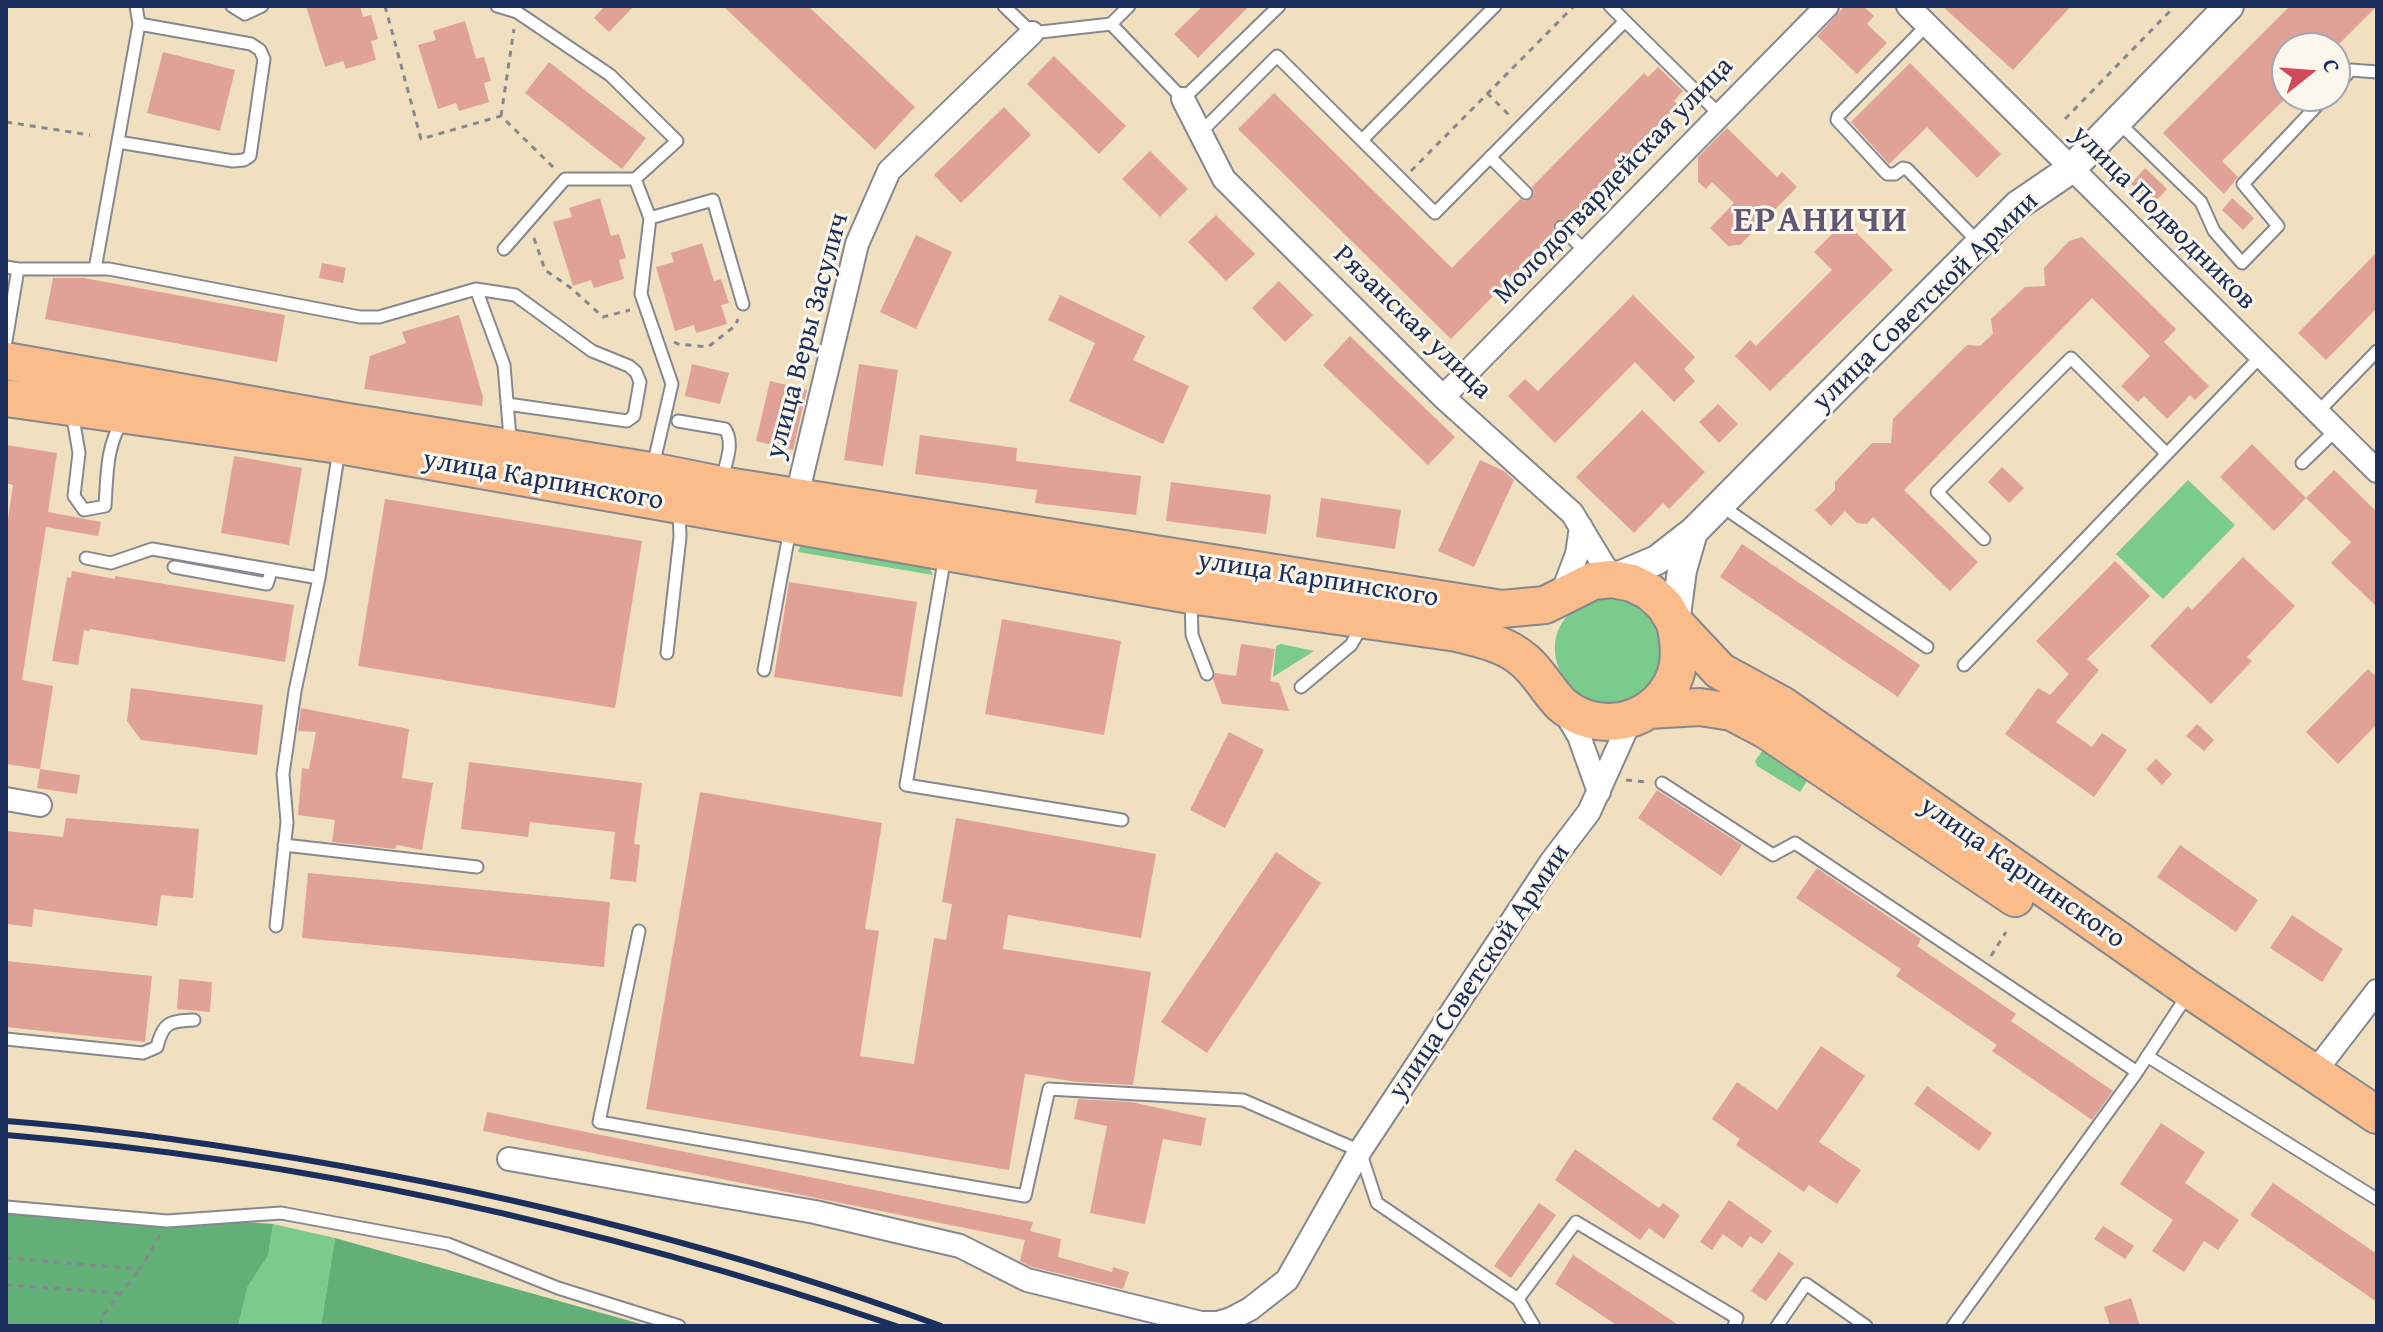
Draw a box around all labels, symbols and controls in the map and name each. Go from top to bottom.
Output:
north arrow [2271,32,2351,112]
street label: Молодогвардейская улица [1487,50,1741,312]
text: С [2315,55,2349,76]
street label: улица Подводников [2063,118,2263,318]
street label: улица Советской Армии [1806,185,2046,419]
district label: ЕРАНИЧИ [1733,200,1909,244]
street label: улица Веры Засулич [759,209,857,463]
street label: Рязанская улица [1326,239,1498,407]
street label: улица Карпинского [420,443,666,519]
street label: улица Карпинского [1195,544,1441,616]
street label: улица Карпинского [1913,789,2131,957]
street label: улица Советской Армии [1382,838,1578,1106]

